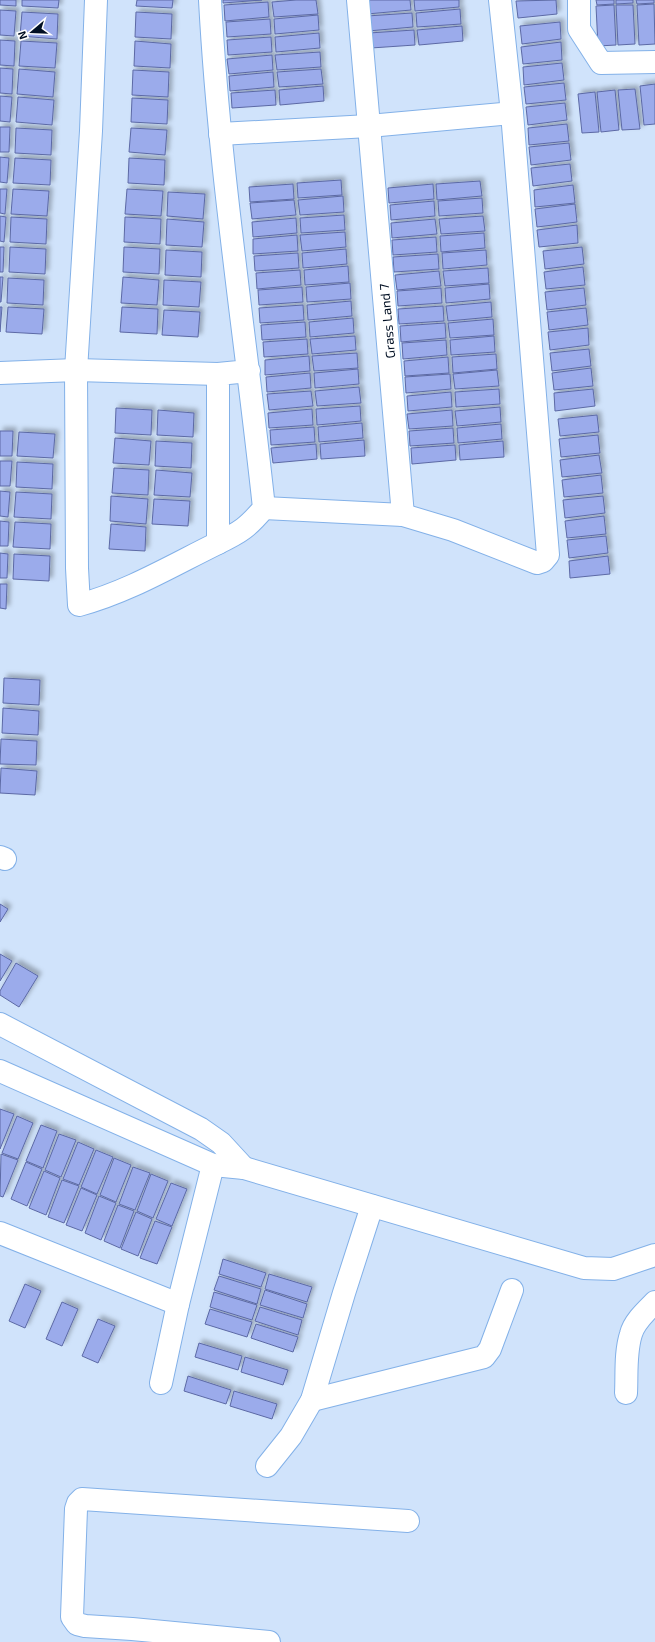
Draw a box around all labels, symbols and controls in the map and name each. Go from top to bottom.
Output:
north arrow [12,12,52,52]
text: N [15,29,30,41]
street label: Grass Land 7 [376,283,398,359]

